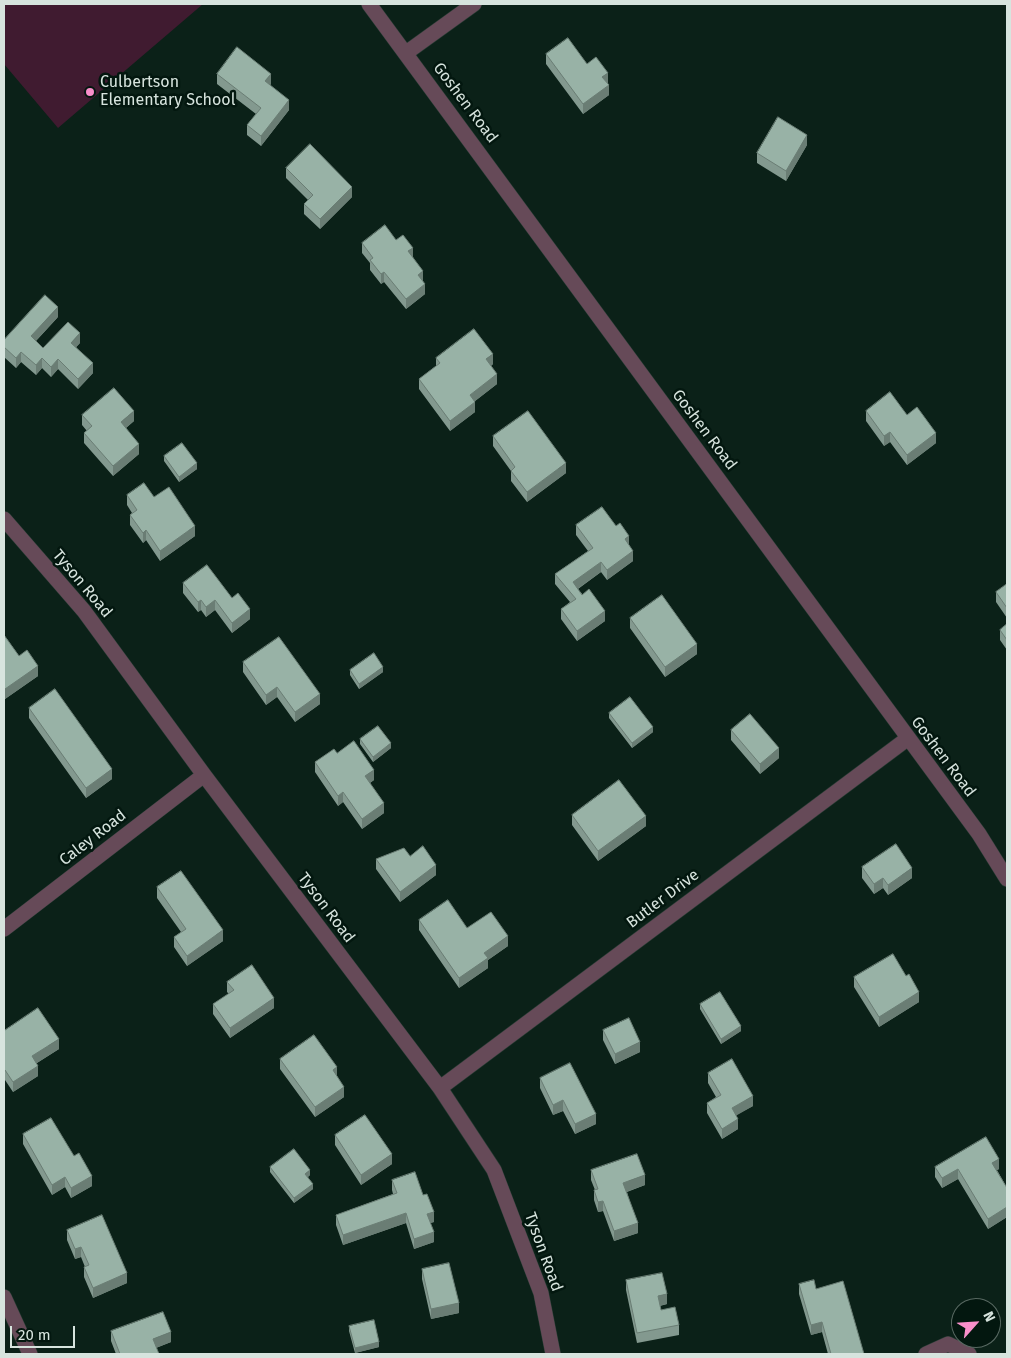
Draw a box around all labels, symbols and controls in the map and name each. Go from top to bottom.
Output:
street label: Goshen Road [429,59,501,147]
place label: Culbertson Elementary School [100,73,235,111]
marker: Culbertson Elementary School [84,86,96,98]
street label: Goshen Road [668,386,740,474]
street label: Tyson Road [48,546,116,622]
street label: Goshen Road [907,713,979,801]
street label: Caley Road [56,806,130,870]
street label: Butler Drive [623,865,703,933]
street label: Tyson Road [293,869,359,947]
street label: Tyson Road [520,1210,566,1294]
north arrow [951,1298,1001,1348]
text: N [979,1309,999,1325]
scale bar [12,1316,78,1348]
text: 20 m [18,1326,51,1344]

